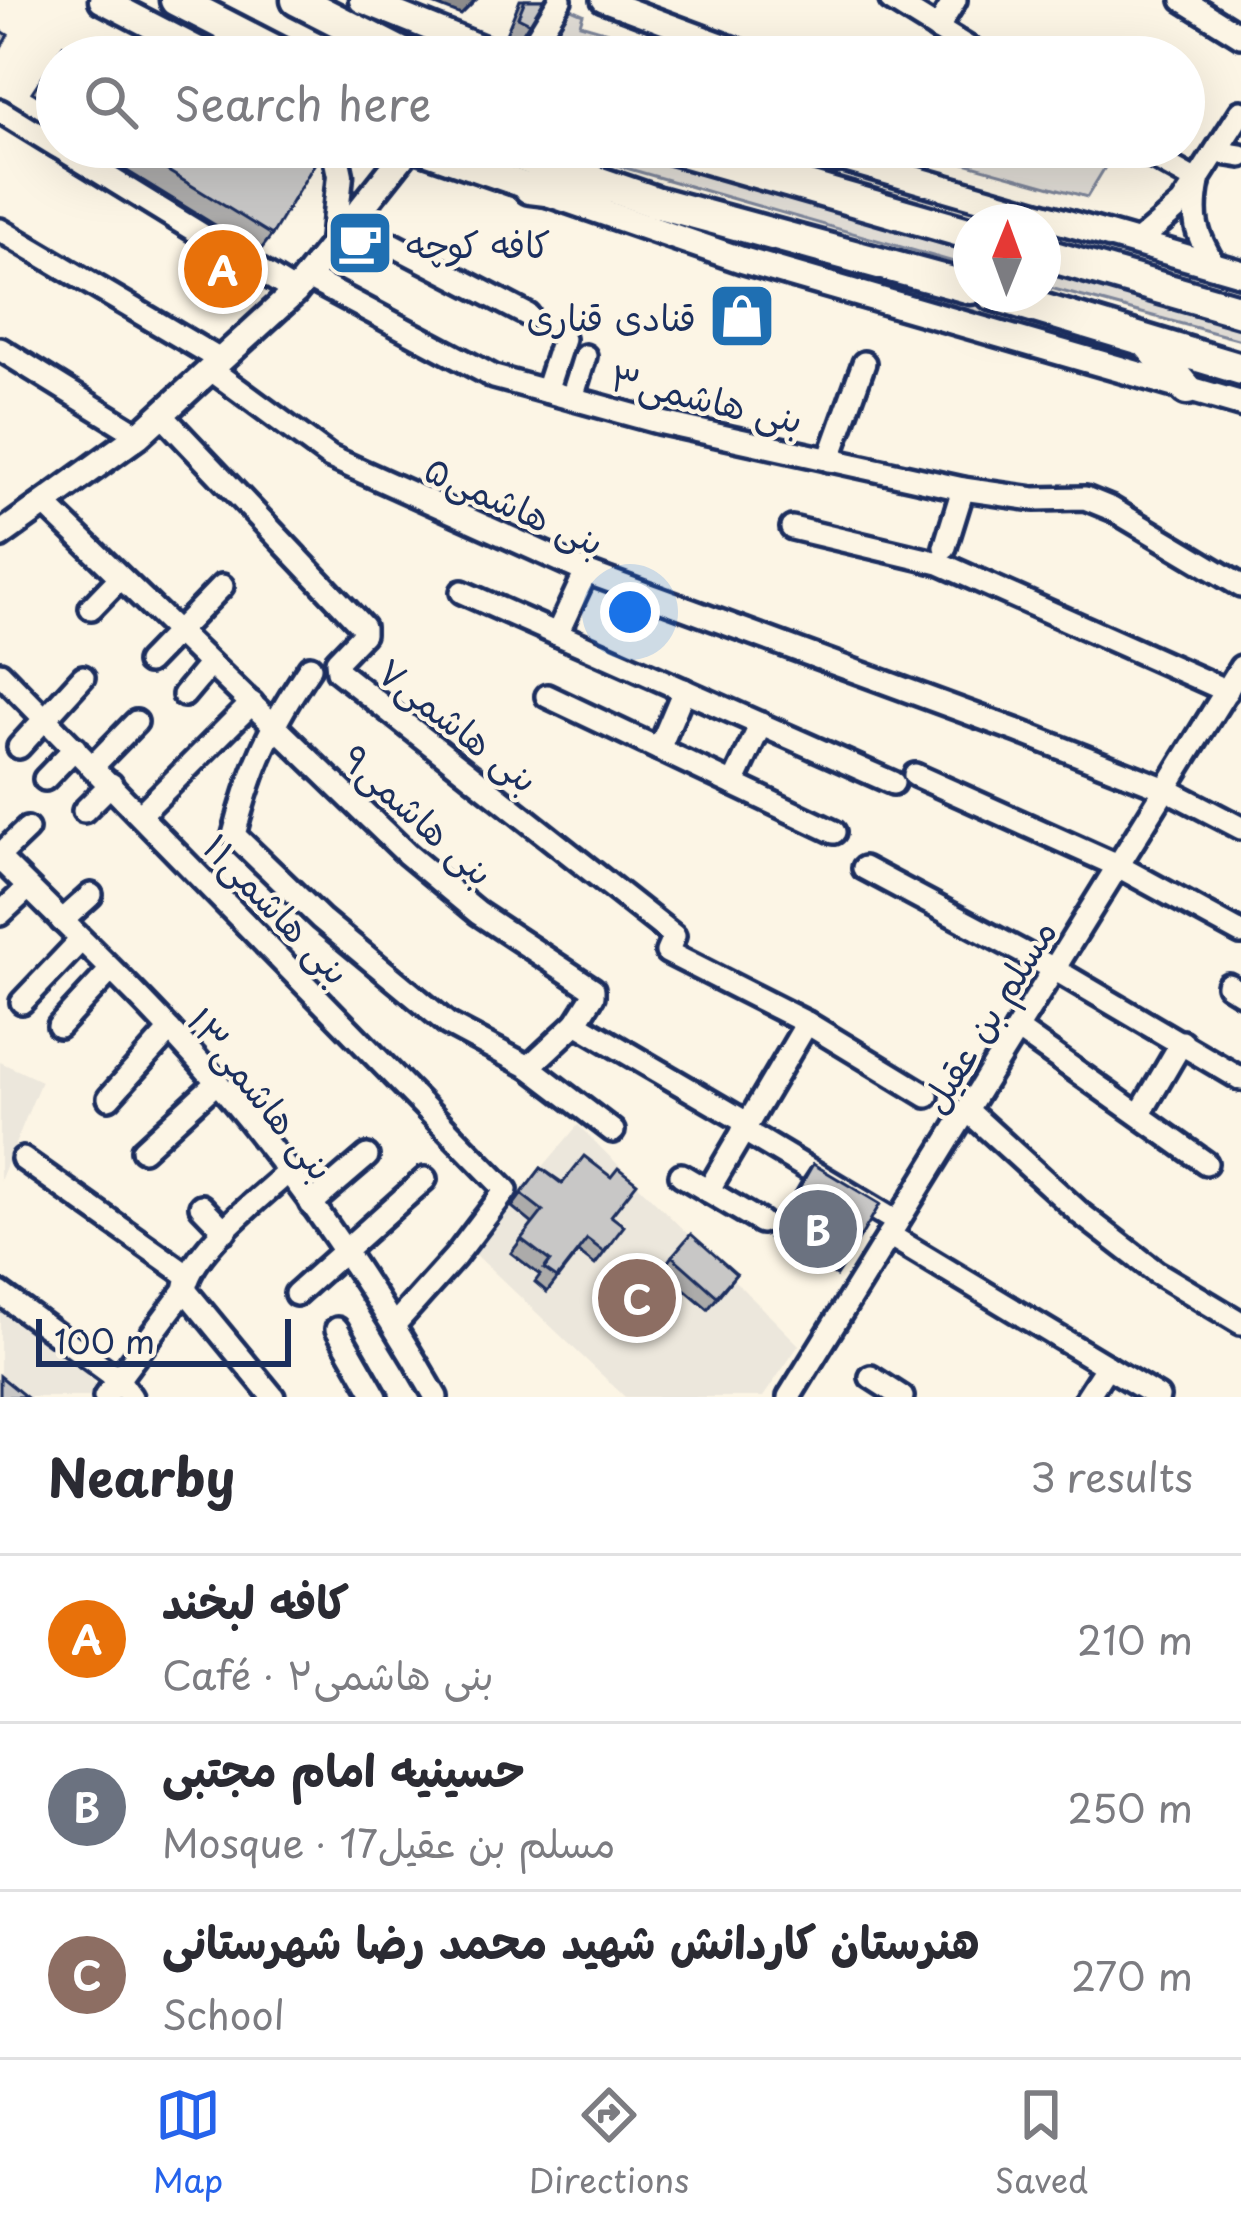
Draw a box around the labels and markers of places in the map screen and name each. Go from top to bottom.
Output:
cafe icon: کافه کوچه [325,208,395,278]
place label: کافه کوچه [406,216,550,270]
pin: A [184,224,262,314]
shop icon: قنادی قناری [707,281,777,351]
place label: قنادی قناری [527,289,696,343]
pin: B [779,1184,857,1274]
pin: C [598,1253,676,1343]

